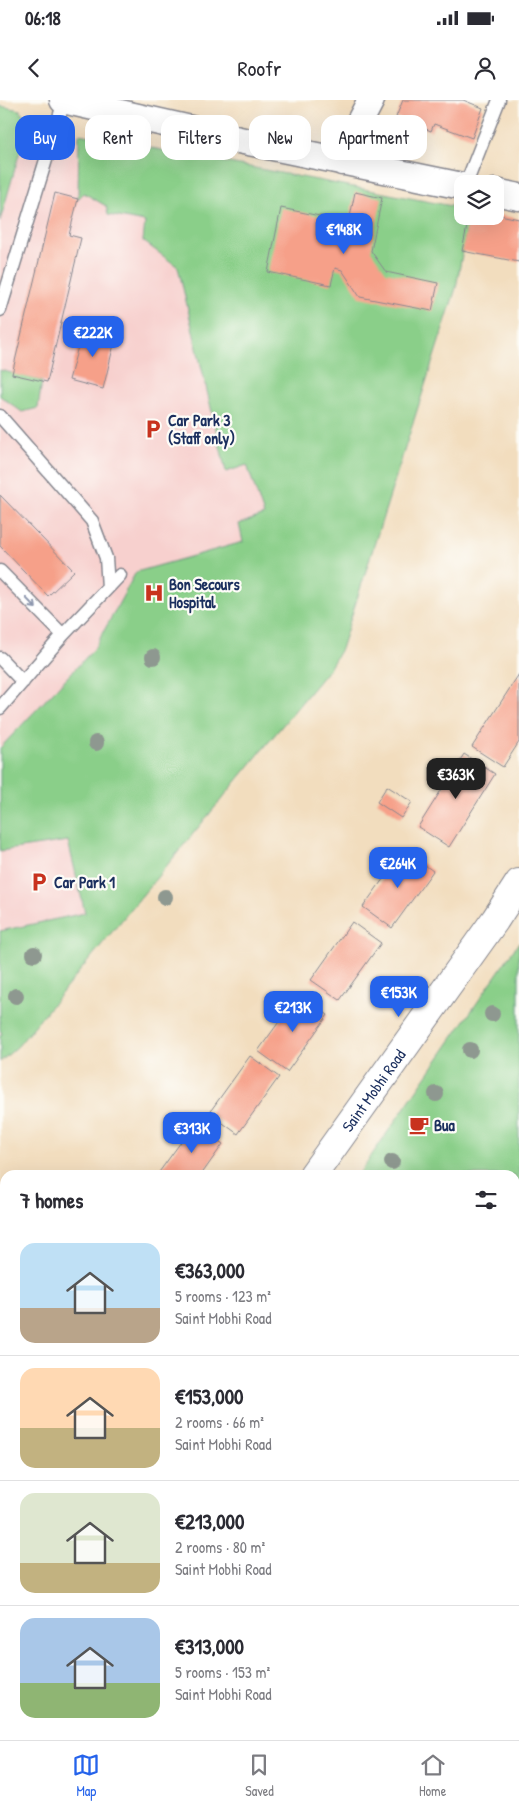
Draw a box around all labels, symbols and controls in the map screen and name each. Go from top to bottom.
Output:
text: 06:18 [25,5,61,31]
text: Roofr [237,53,282,83]
icon: back [20,54,48,82]
icon: person [471,54,499,82]
chip: Buy [15,115,75,160]
chip: Rent [85,115,151,160]
chip: Filters [161,115,239,160]
chip: New [249,115,311,160]
chip: Apartment [321,115,427,160]
map controls [454,175,504,225]
button: layers [454,175,504,225]
pin: €148K [309,212,379,255]
text: €148K [327,218,361,240]
pin: €222K [58,316,128,358]
text: €222K [74,321,112,343]
place label: Car Park 3 (Staff only) [168,409,235,450]
parking icon: Car Park 3 (Staff only) [142,418,164,440]
place label: Bon Secours Hospital [169,573,240,614]
hospital icon: Bon Secours Hospital [143,582,165,604]
one-way arrow [25,597,38,609]
pin: €363K [421,758,491,800]
text: €363K [438,763,474,785]
pin: €264K [363,846,433,889]
text: €264K [380,852,416,874]
parking icon: Car Park 1 [28,871,50,893]
place label: Car Park 1 [54,871,115,893]
pin: €153K [364,976,434,1018]
text: €153K [381,981,417,1003]
pin: €213K [258,990,328,1033]
text: €213K [275,996,311,1018]
street label: Saint Mobhi Road [336,1045,410,1136]
pin: €313K [157,1112,227,1154]
cafe icon: Bua [408,1114,430,1136]
place label: Bua [434,1114,456,1136]
text: €313K [174,1117,210,1139]
text: 7 homes [20,1186,83,1215]
icon: filters [472,1186,500,1214]
text: €363,000 [175,1256,245,1285]
icon: home [60,1263,120,1323]
text: 5 rooms · 123 m² [175,1285,271,1307]
text: Saint Mobhi Road [175,1307,271,1329]
text: €153,000 [175,1382,243,1411]
icon: home [60,1388,120,1448]
text: 2 rooms · 66 m² [175,1411,264,1433]
text: Saint Mobhi Road [175,1433,271,1455]
text: €213,000 [175,1507,244,1536]
icon: home [60,1513,120,1573]
text: 2 rooms · 80 m² [175,1536,265,1558]
text: Saint Mobhi Road [175,1558,271,1580]
text: €313,000 [175,1632,244,1661]
icon: home [60,1638,120,1698]
text: 5 rooms · 153 m² [175,1661,270,1683]
text: Saint Mobhi Road [175,1683,271,1705]
tab: Map [72,1751,100,1800]
tab: Saved [245,1751,274,1800]
tab: Home [419,1751,447,1800]

